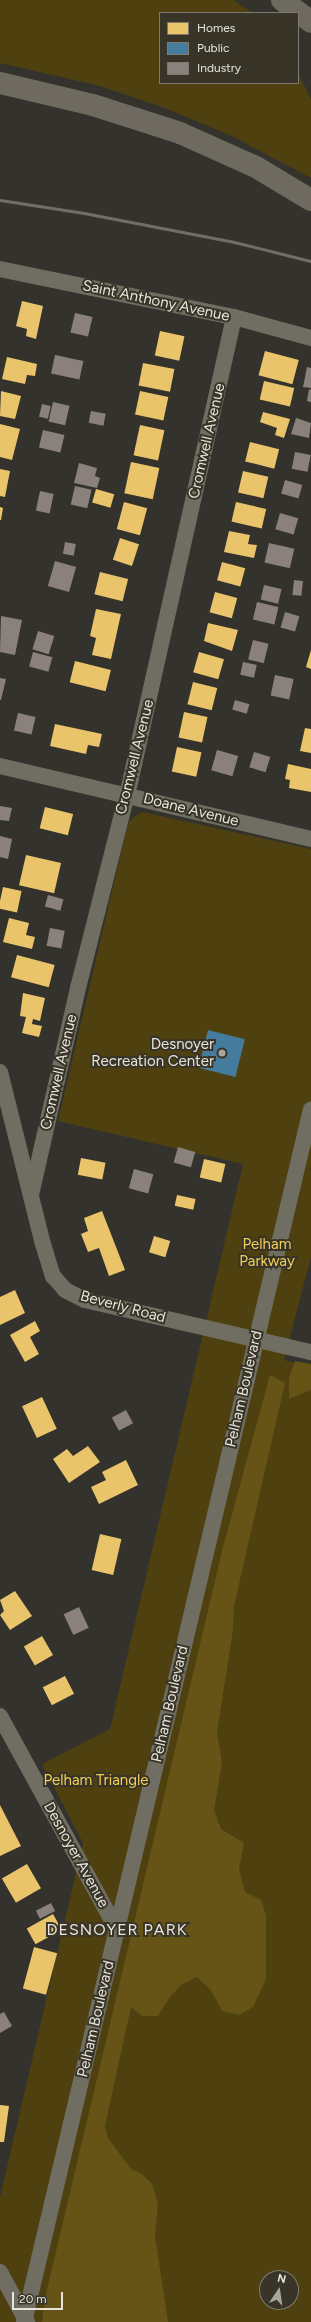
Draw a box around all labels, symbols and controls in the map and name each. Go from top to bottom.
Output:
legend [159,12,299,84]
text: Homes [197,21,235,35]
text: Public [197,41,230,55]
text: Industry [197,61,241,75]
street label: Saint Anthony Avenue [81,277,231,325]
street label: Cromwell Avenue [185,381,229,501]
street label: Cromwell Avenue [112,698,158,816]
street label: Doane Avenue [141,789,241,831]
street label: Cromwell Avenue [37,1012,81,1132]
place label: Desnoyer Recreation Center [91,1035,214,1070]
marker: Desnoyer Recreation Center [217,1048,227,1058]
park label: Pelham Parkway [239,1235,295,1270]
street label: Beverly Road [78,1287,168,1327]
street label: Pelham Boulevard [222,1329,266,1449]
street label: Pelham Boulevard [148,1644,192,1764]
park label: Pelham Triangle [44,1772,148,1790]
street label: Desnoyer Avenue [40,1799,112,1911]
district label: DESNOYER PARK [47,1920,187,1940]
street label: Pelham Boulevard [74,1959,118,2079]
north arrow [259,2270,299,2310]
text: N [276,2272,287,2286]
scale bar [14,2284,65,2310]
text: 20 m [19,2292,47,2306]

